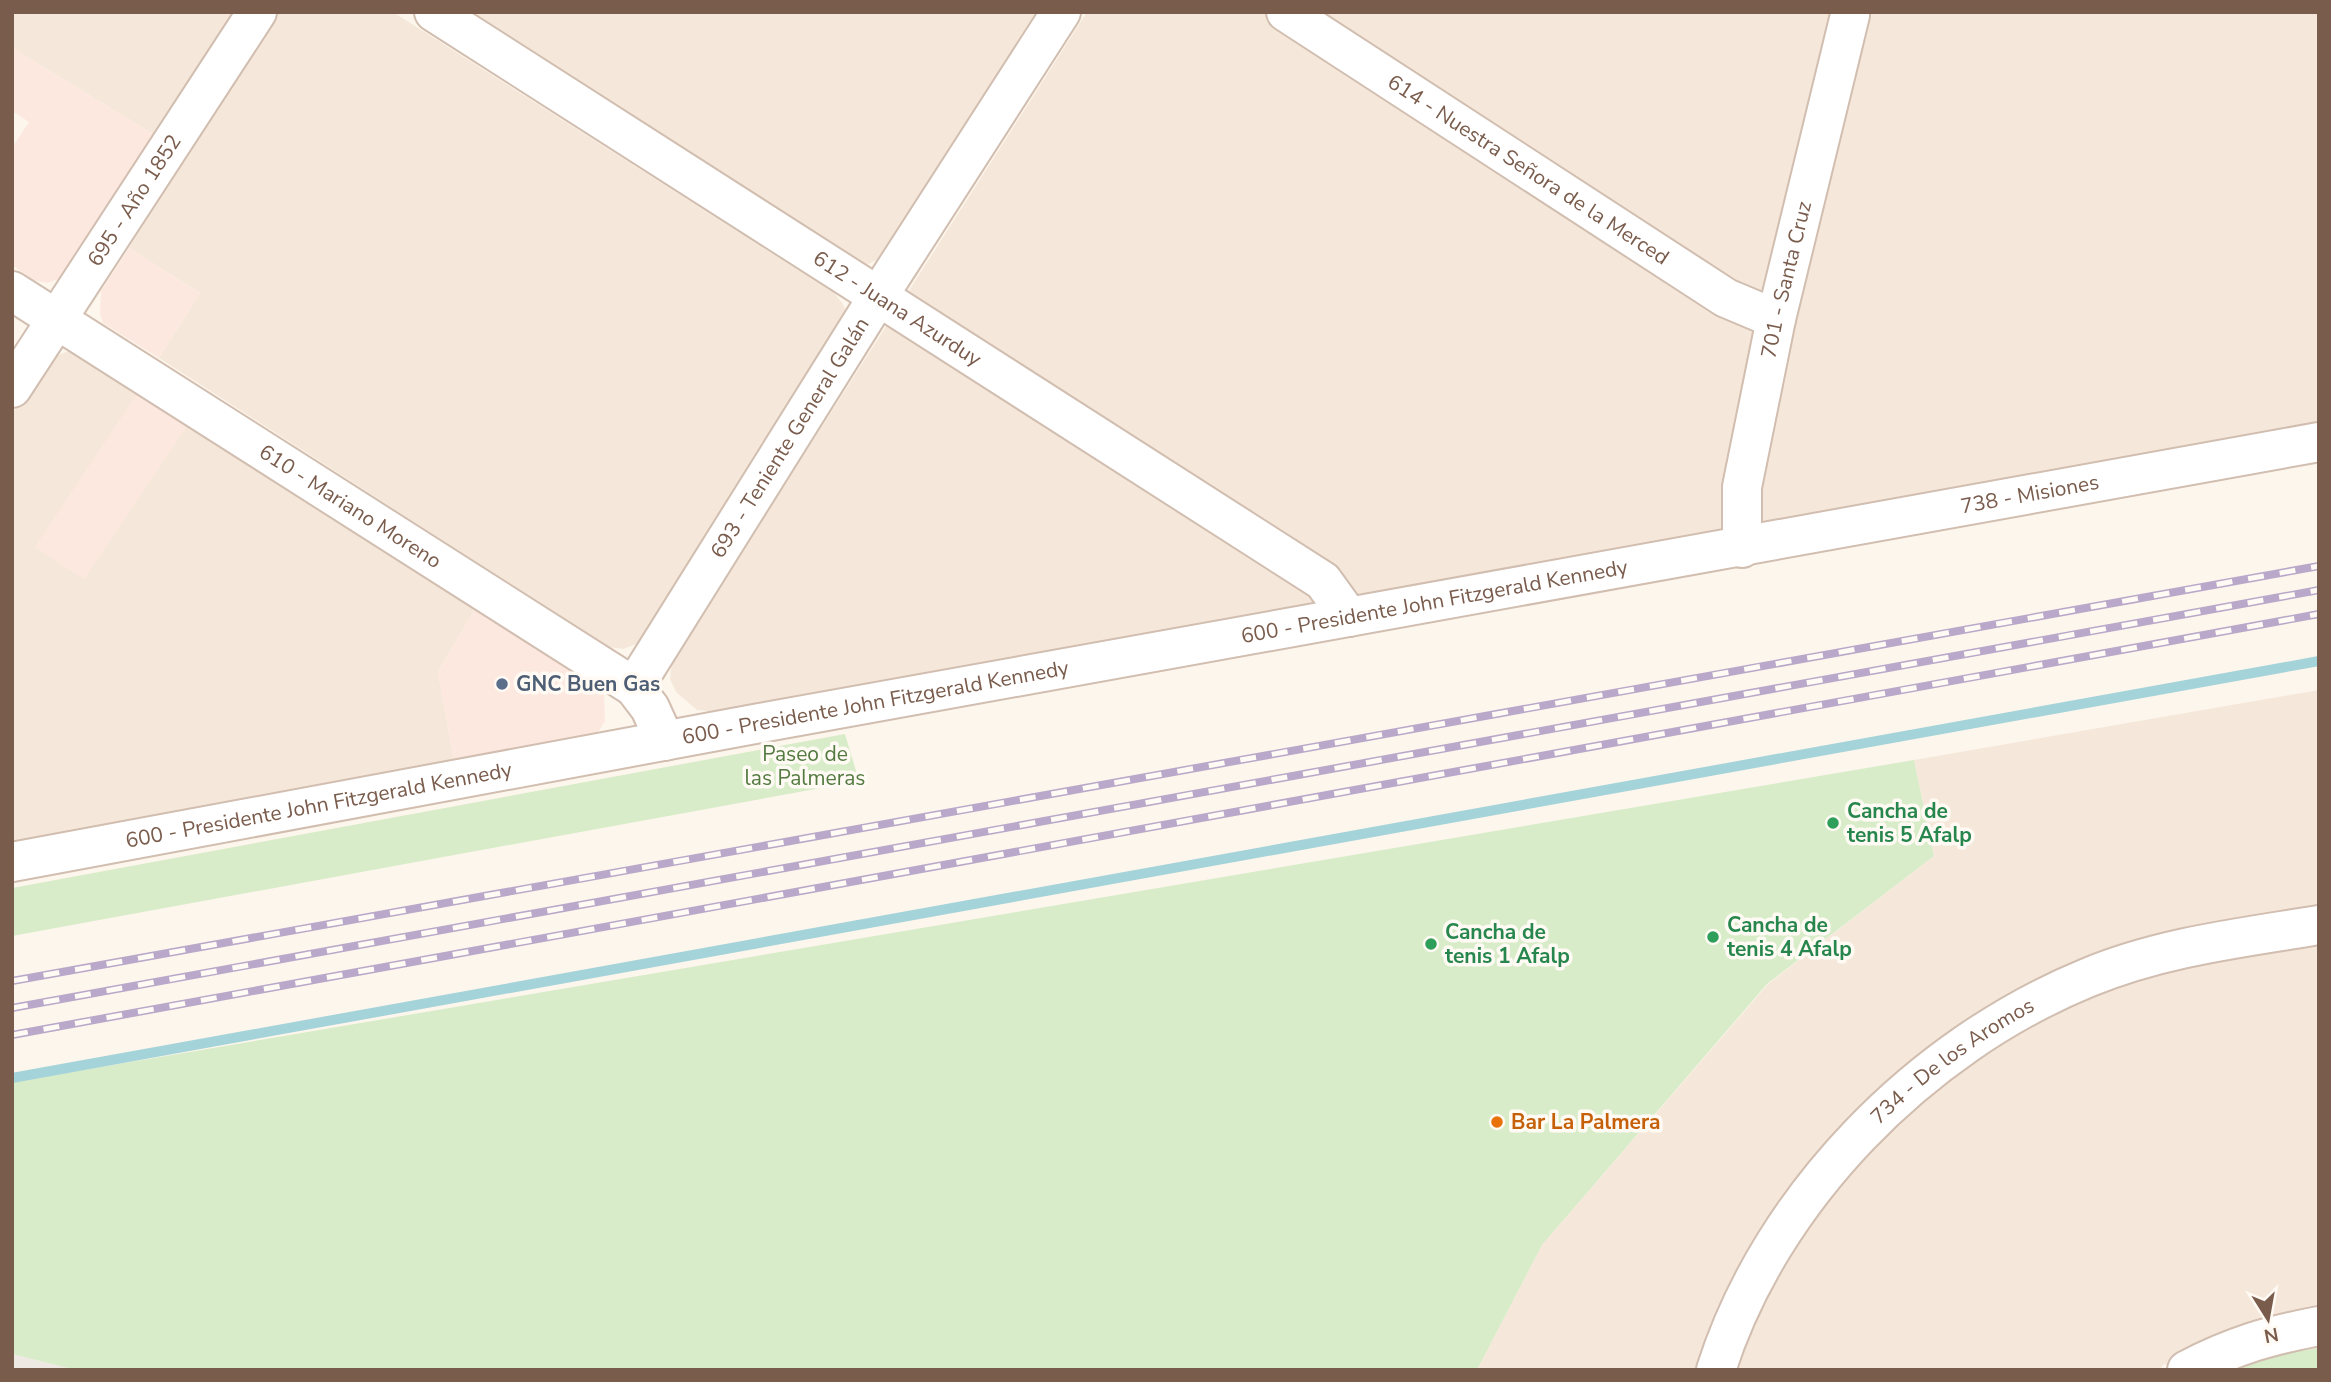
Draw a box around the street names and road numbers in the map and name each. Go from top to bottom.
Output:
street label: 614 - Nuestra Señora de la Merced [1382,68,1674,271]
street label: 695 - Año 1852 [81,129,188,272]
street label: 701 - Santa Cruz [1754,198,1818,361]
street label: 612 - Juana Azurduy [808,244,987,373]
street label: 693 - Teniente General Galán [704,312,876,563]
street label: 610 - Mariano Moreno [254,438,447,575]
street label: 738 - Misiones [1958,468,2101,520]
street label: 600 - Presidente John Fitzgerald Kennedy [1239,553,1630,650]
street label: 600 - Presidente John Fitzgerald Kennedy [680,654,1071,751]
street label: 600 - Presidente John Fitzgerald Kennedy [123,755,514,855]
street label: 734 - De los Aromos [1864,991,2039,1130]

